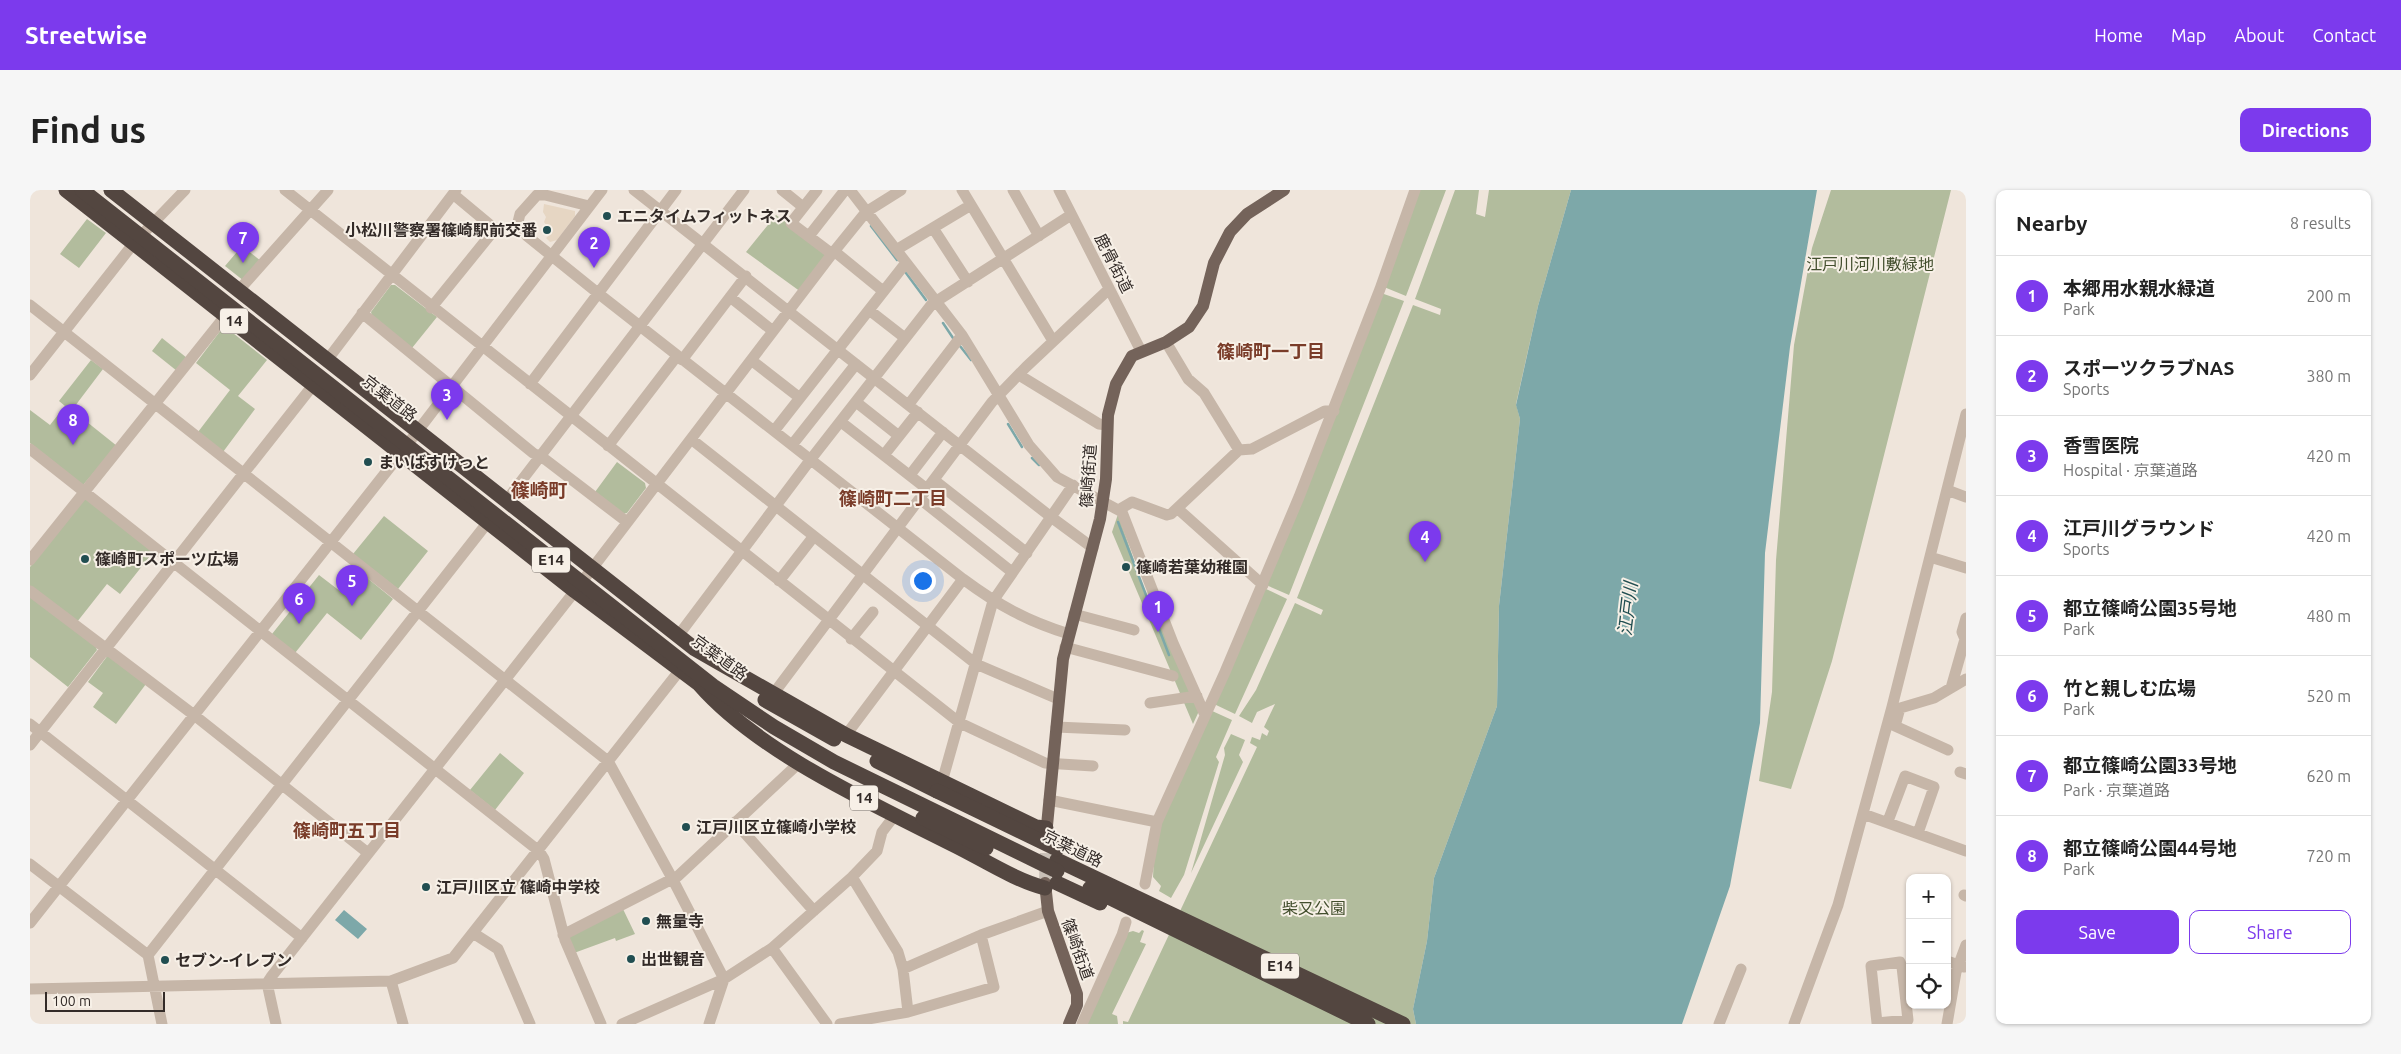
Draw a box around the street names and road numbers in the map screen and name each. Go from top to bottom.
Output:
street label: 鹿骨街道 [1091,230,1137,296]
road number: 14 [220,308,248,334]
street label: 京葉道路 [359,371,421,425]
street label: 篠崎街道 [1077,443,1099,509]
road number: E14 [532,548,570,572]
street label: 京葉道路 [689,631,751,683]
road number: 14 [850,786,878,810]
street label: 京葉道路 [1040,826,1106,870]
street label: 篠崎街道 [1059,916,1097,982]
road number: E14 [1261,954,1299,978]

